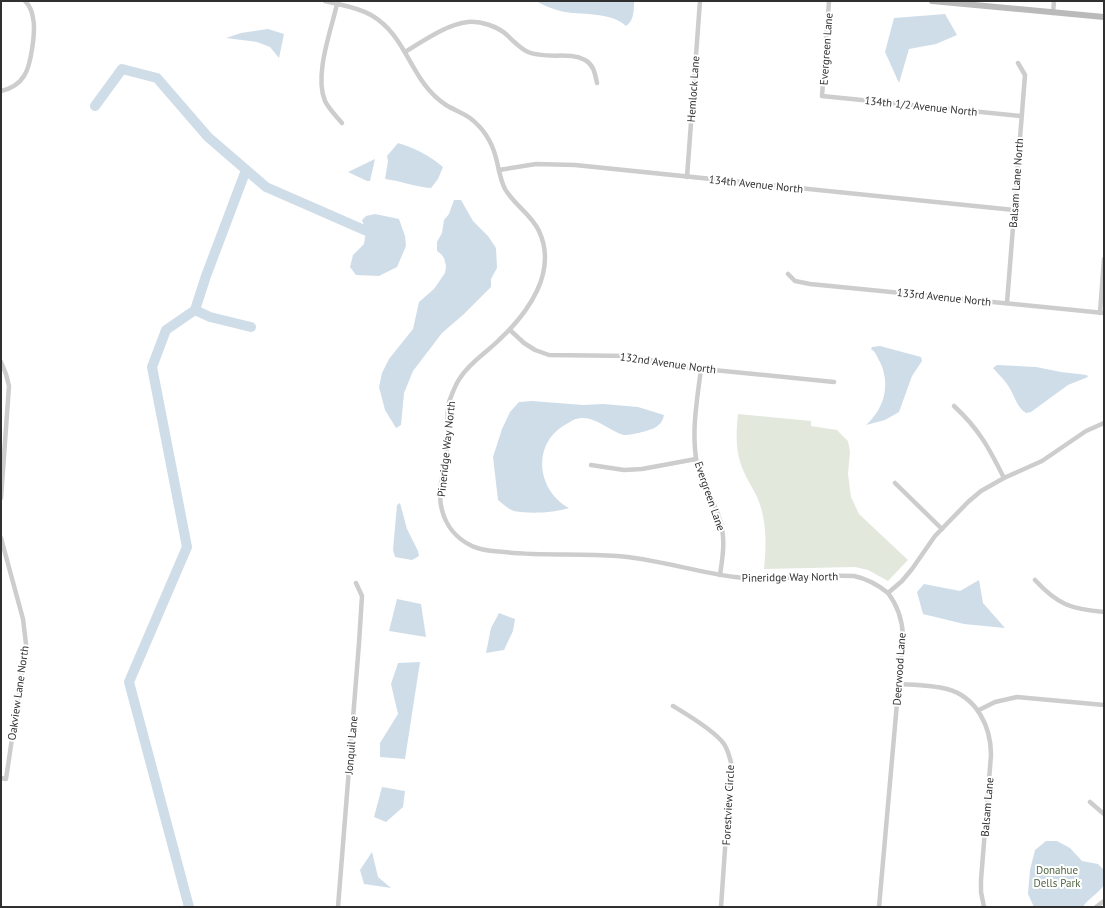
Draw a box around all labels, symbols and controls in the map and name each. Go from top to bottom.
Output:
street label: Evergreen Lane [816,12,836,86]
street label: Hemlock Lane [684,55,702,123]
street label: 134th 1/2 Avenue North [864,93,978,119]
street label: Balsam Lane North [1006,138,1026,228]
street label: 134th Avenue North [708,172,804,196]
street label: 133rd Avenue North [896,285,992,309]
street label: 132nd Avenue North [619,349,717,377]
street label: Pineridge Way North [434,400,458,498]
street label: Evergreen Lane [692,459,729,533]
street label: Pineridge Way North [742,569,838,585]
street label: Deerwood Lane [889,632,909,706]
street label: Oakview Lane North [4,645,32,741]
street label: Jonquil Lane [341,715,361,776]
street label: Forestview Circle [719,764,737,846]
street label: Balsam Lane [977,776,997,837]
park label: Donahue Dells Park [1033,863,1081,890]

